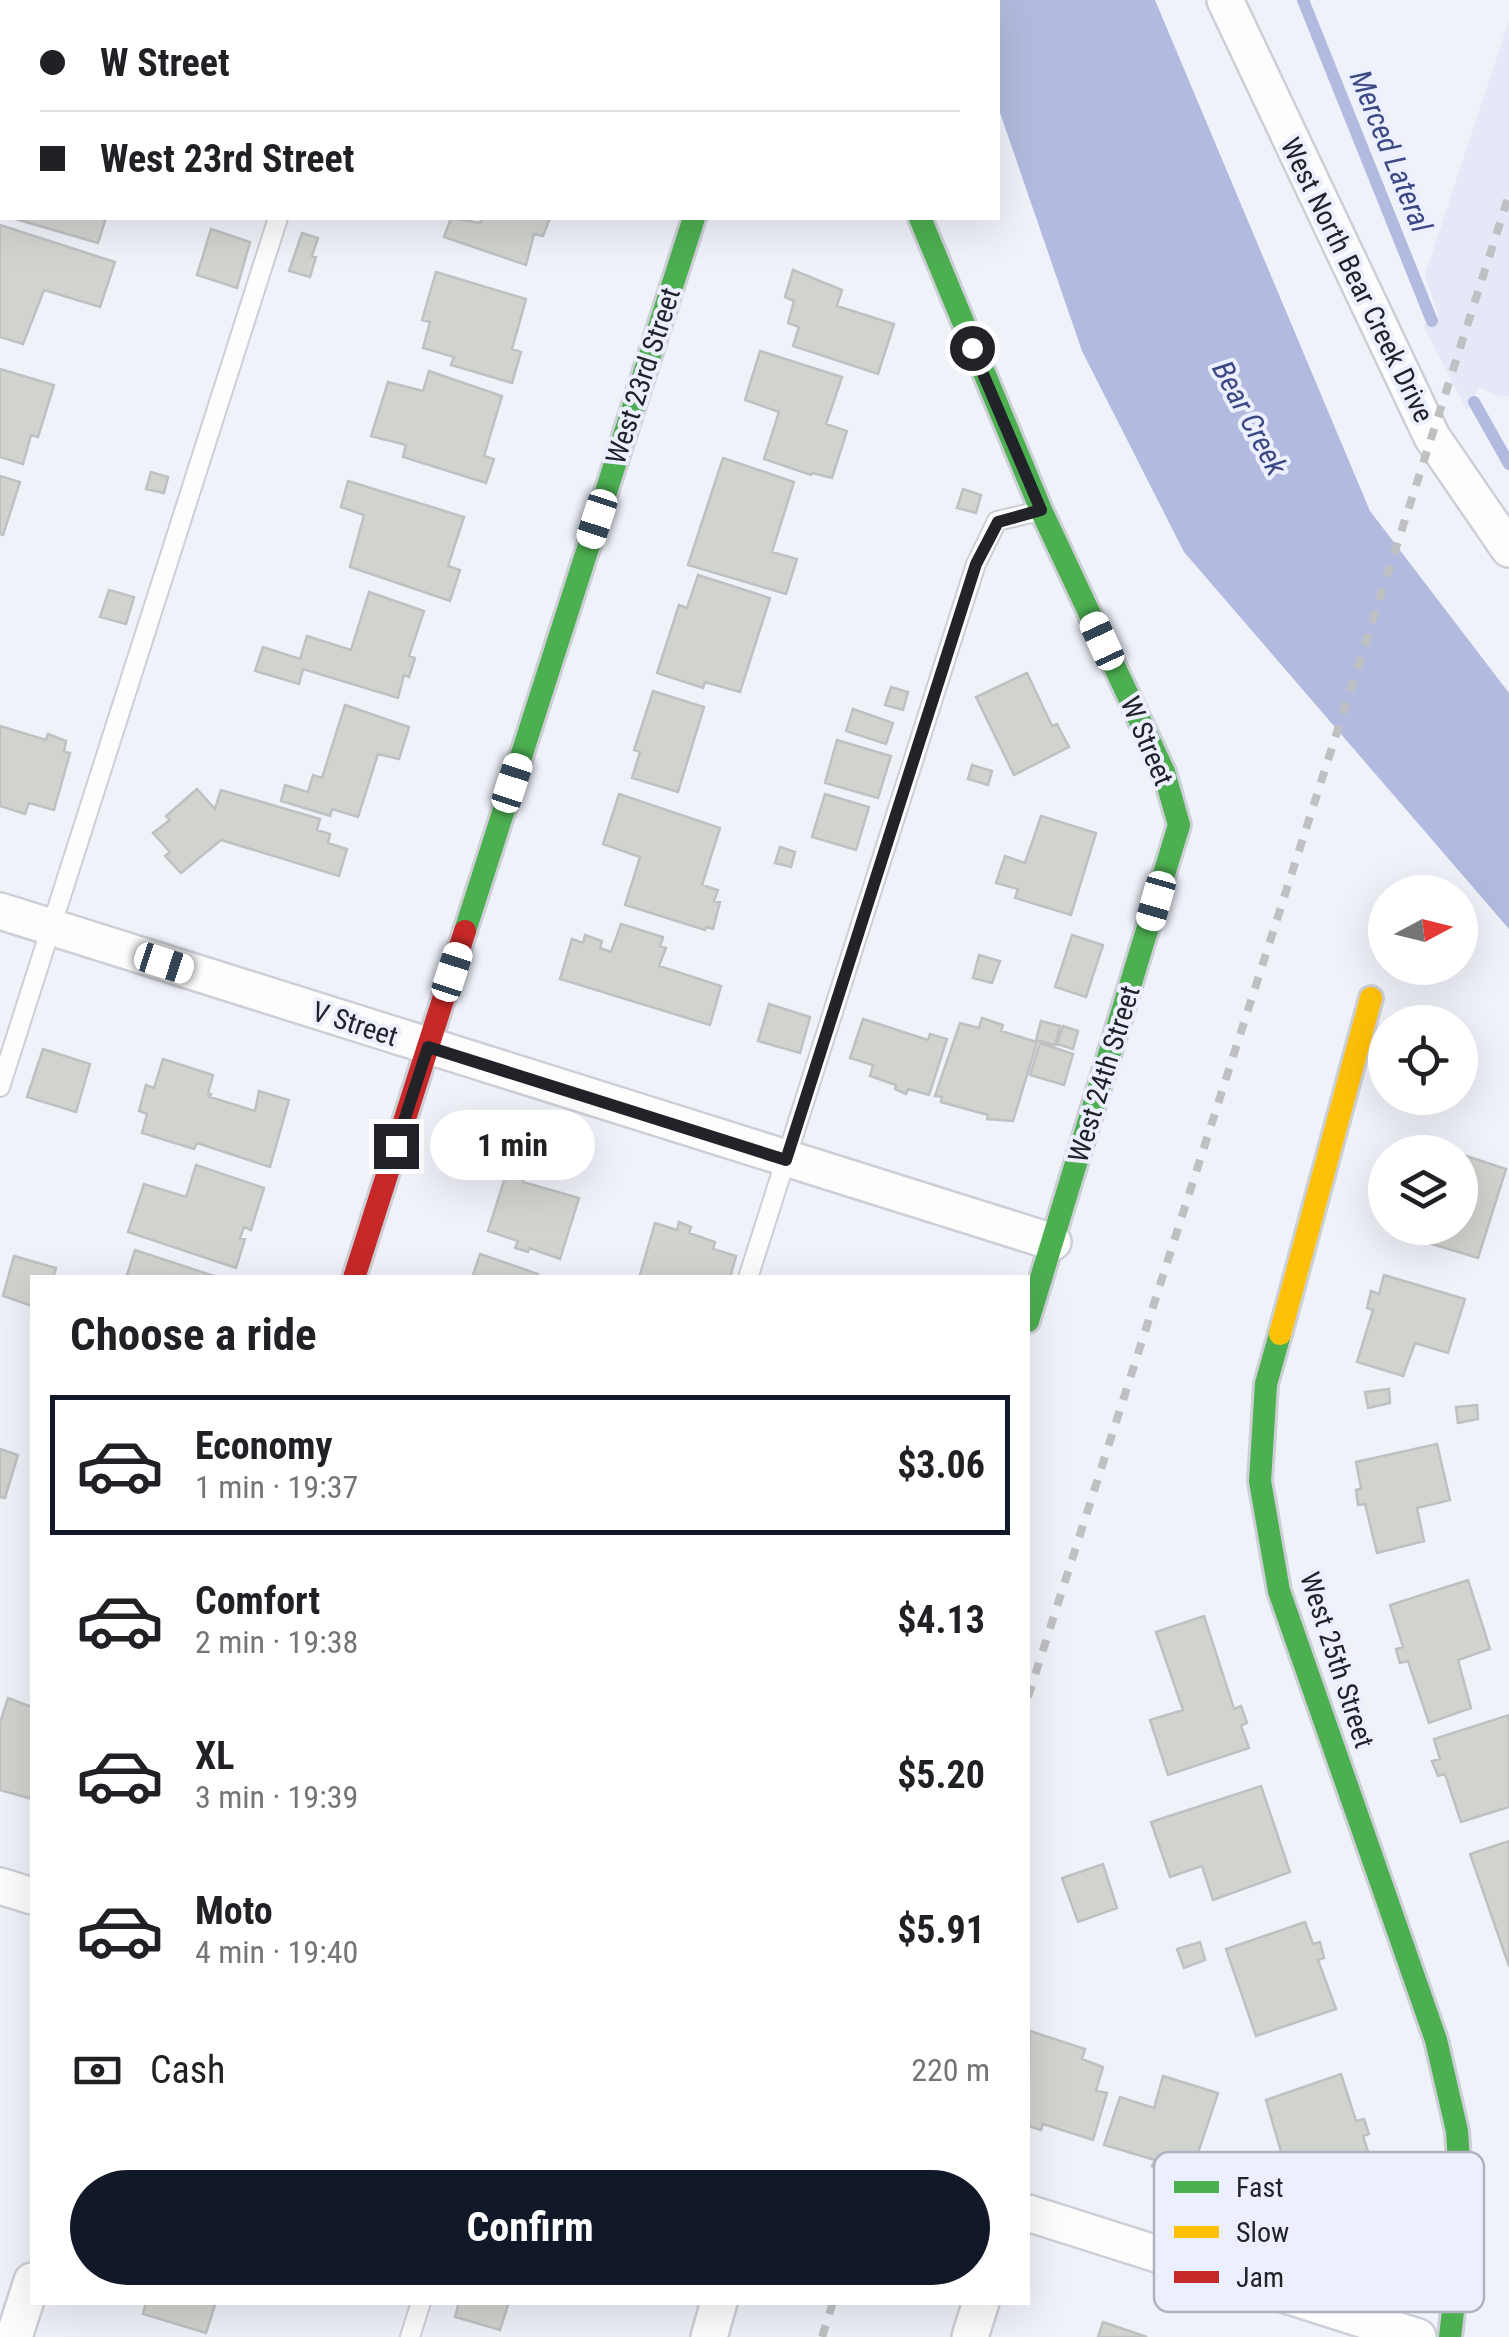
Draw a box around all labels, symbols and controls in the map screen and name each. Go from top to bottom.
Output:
text: W Street [100,41,230,85]
water label: Merced Lateral [1343,65,1439,237]
street label: West North Bear Creek Drive [1274,132,1440,428]
text: West 23rd Street [100,137,354,181]
street label: West 23rd Street [599,284,687,468]
route start [950,326,995,371]
water label: Bear Creek [1205,355,1295,482]
car [573,486,621,552]
car [1076,607,1128,675]
street label: W Street [1114,692,1180,790]
car [488,750,536,816]
car [1133,868,1179,934]
north arrow [1368,875,1478,985]
map controls [1368,875,1478,1245]
car [131,939,197,987]
car [428,939,476,1005]
street label: West 24th Street [1061,982,1147,1166]
street label: V Street [308,995,402,1053]
button: locate [1368,1005,1478,1115]
callout: 1 min [431,1111,596,1181]
route end [374,1124,419,1169]
text: 1 min [477,1126,548,1164]
button: layers [1368,1135,1478,1245]
text: Choose a ride [70,1308,317,1361]
icon: car [75,1420,165,1510]
text: Economy [195,1424,332,1468]
text: $3.06 [897,1443,985,1487]
text: 1 min · 19:37 [195,1468,358,1506]
street label: West 25th Street [1293,1568,1381,1752]
icon: car [75,1575,165,1665]
text: Comfort [195,1579,320,1623]
text: $4.13 [897,1598,985,1642]
text: 2 min · 19:38 [195,1623,358,1661]
icon: car [75,1730,165,1820]
text: XL [195,1734,234,1778]
text: $5.20 [897,1753,985,1797]
text: 3 min · 19:39 [195,1778,358,1816]
icon: car [75,1885,165,1975]
text: Moto [195,1889,273,1933]
text: $5.91 [897,1908,985,1952]
text: 4 min · 19:40 [195,1933,358,1971]
icon: cash [70,2043,125,2098]
text: Cash [150,2048,225,2092]
text: 220 m [911,2051,990,2089]
legend [1154,2152,1484,2312]
button: Confirm [70,2170,990,2285]
text: Fast [1236,2171,1283,2204]
text: Slow [1236,2216,1289,2249]
text: Jam [1236,2261,1284,2294]

